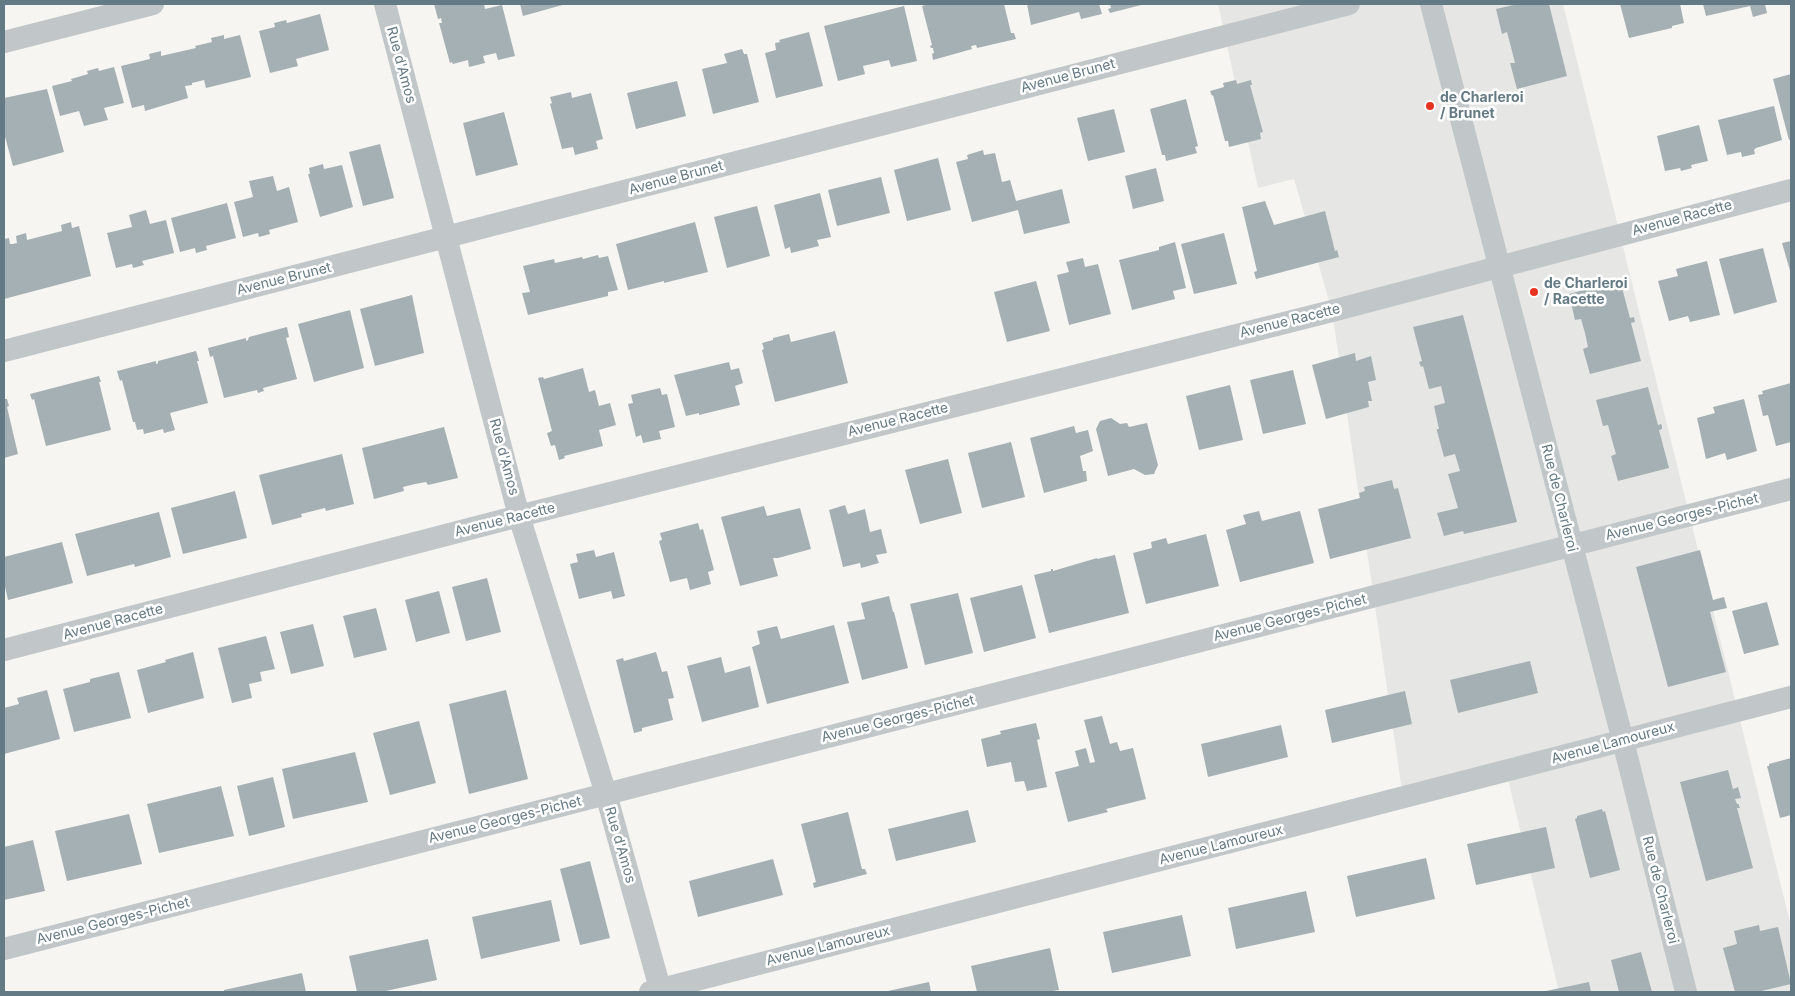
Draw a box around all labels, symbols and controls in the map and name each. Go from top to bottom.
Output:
street label: Rue d'Amos [383,25,419,105]
street label: Avenue Brunet [1019,55,1117,97]
place label: de Charleroi / Brunet [1440,90,1523,122]
marker: de Charleroi / Brunet [1424,100,1436,112]
street label: Avenue Brunet [627,157,725,199]
street label: Avenue Racette [1630,197,1734,239]
street label: Avenue Brunet [235,259,333,299]
place label: de Charleroi / Racette [1544,276,1627,308]
marker: de Charleroi / Racette [1528,286,1540,298]
street label: Avenue Racette [1238,300,1342,342]
street label: Avenue Racette [846,399,950,441]
street label: Rue d'Amos [486,417,522,497]
street label: Rue de Charleroi [1538,442,1580,554]
street label: Avenue Georges-Pichet [1604,490,1760,544]
street label: Avenue Racette [453,499,557,541]
street label: Avenue Georges-Pichet [1212,591,1368,645]
street label: Avenue Racette [61,601,165,643]
street label: Avenue Georges-Pichet [820,692,976,746]
street label: Avenue Lamoureux [1550,718,1676,768]
street label: Avenue Georges-Pichet [427,793,583,847]
street label: Rue d'Amos [601,805,639,885]
street label: Avenue Lamoureux [1157,821,1285,869]
street label: Rue de Charleroi [1639,834,1681,946]
street label: Avenue Georges-Pichet [35,894,191,948]
street label: Avenue Lamoureux [764,922,892,970]

